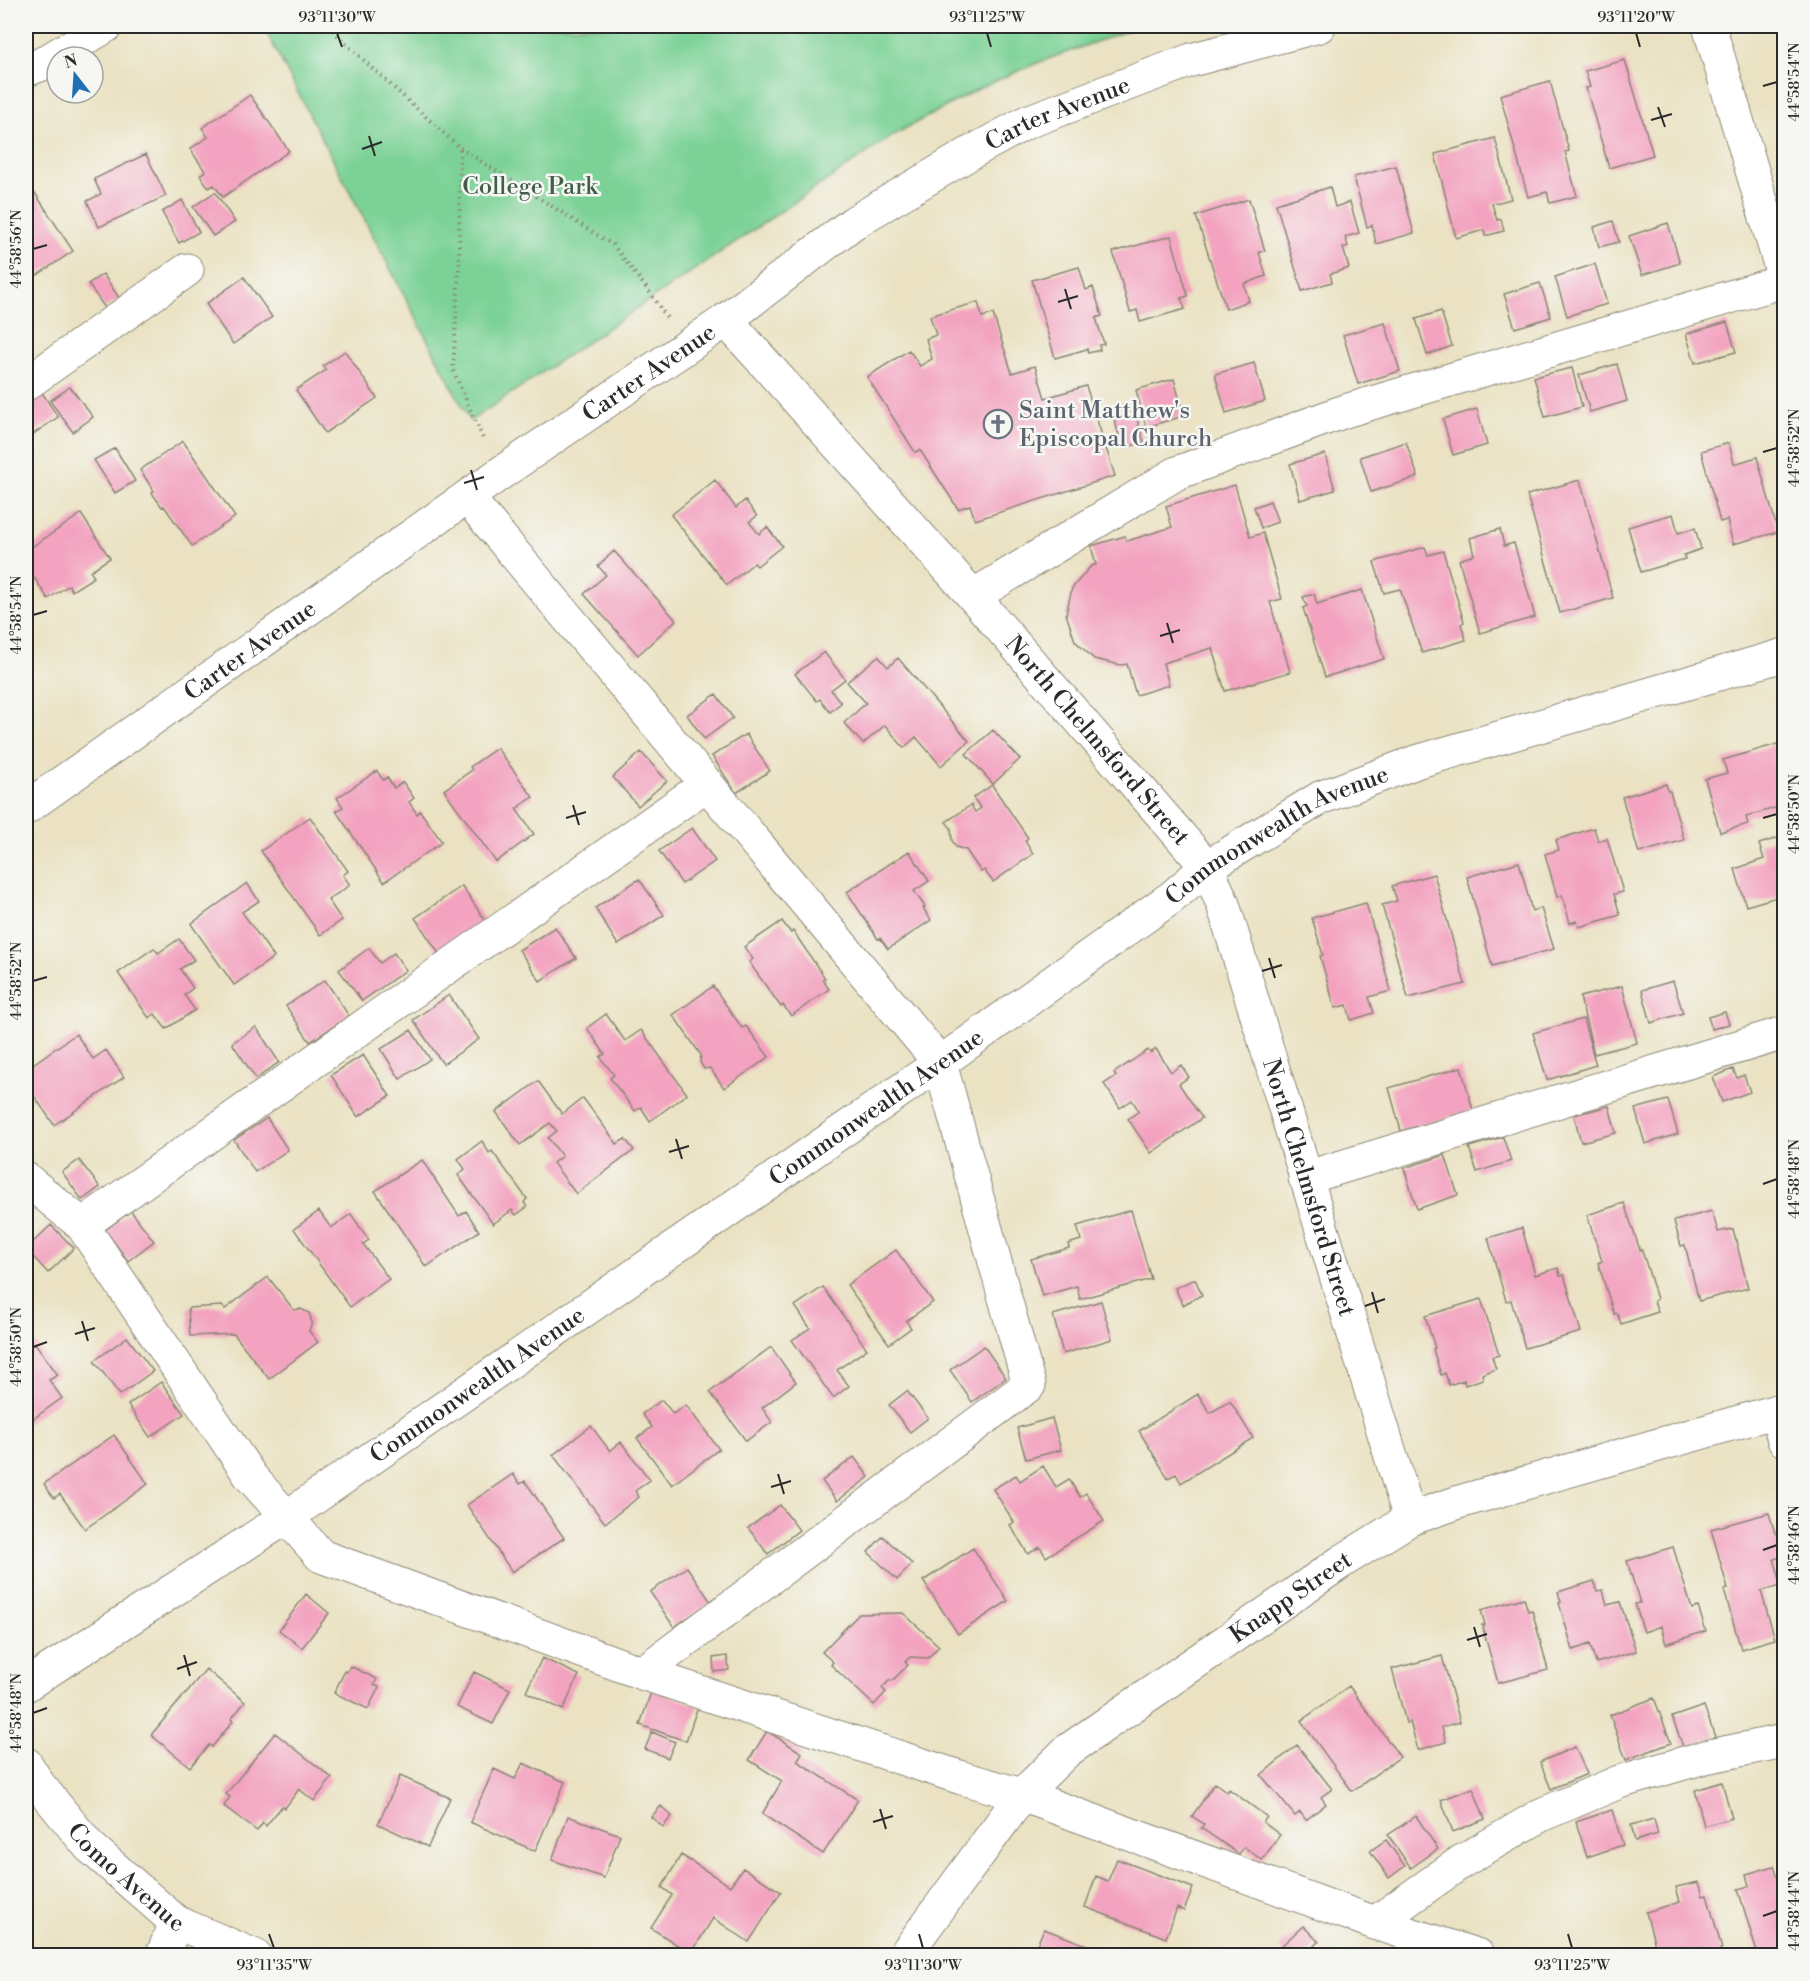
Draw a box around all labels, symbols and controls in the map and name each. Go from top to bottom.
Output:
text: 93°11'30"W [298,8,376,27]
text: 93°11'25"W [949,8,1025,27]
text: 93°11'20"W [1597,8,1675,27]
text: 44°58'54"N [1785,43,1804,122]
north arrow [45,45,105,105]
text: N [62,50,80,73]
street label: Carter Avenue [980,70,1135,158]
park label: College Park [462,172,599,202]
text: 44°58'56"N [7,210,26,288]
street label: Carter Avenue [577,317,722,429]
place label: Saint Matthew's Episcopal Church [1019,396,1212,454]
church icon: Saint Matthew's Episcopal Church [982,408,1014,440]
text: 44°58'52"N [1785,409,1804,487]
text: 44°58'54"N [7,576,26,655]
street label: Carter Avenue [179,594,322,708]
street label: North Chelmsford Street [998,630,1196,852]
street label: Commonwealth Avenue [1160,760,1393,912]
text: 44°58'50"N [1785,774,1804,854]
text: 44°58'52"N [7,942,26,1020]
street label: Commonwealth Avenue [764,1023,990,1193]
street label: North Chelmsford Street [1255,1055,1362,1321]
text: 44°58'48"N [1785,1139,1804,1219]
street label: Commonwealth Avenue [365,1301,591,1471]
text: 44°58'50"N [7,1307,26,1387]
text: 44°58'46"N [1785,1505,1804,1585]
street label: Knapp Street [1224,1545,1358,1650]
text: 44°58'48"N [7,1673,26,1753]
street label: Como Avenue [60,1817,188,1940]
text: 44°58'44"N [1785,1871,1804,1951]
text: 93°11'35"W [236,1956,312,1975]
text: 93°11'30"W [884,1956,962,1975]
text: 93°11'25"W [1534,1956,1610,1975]

